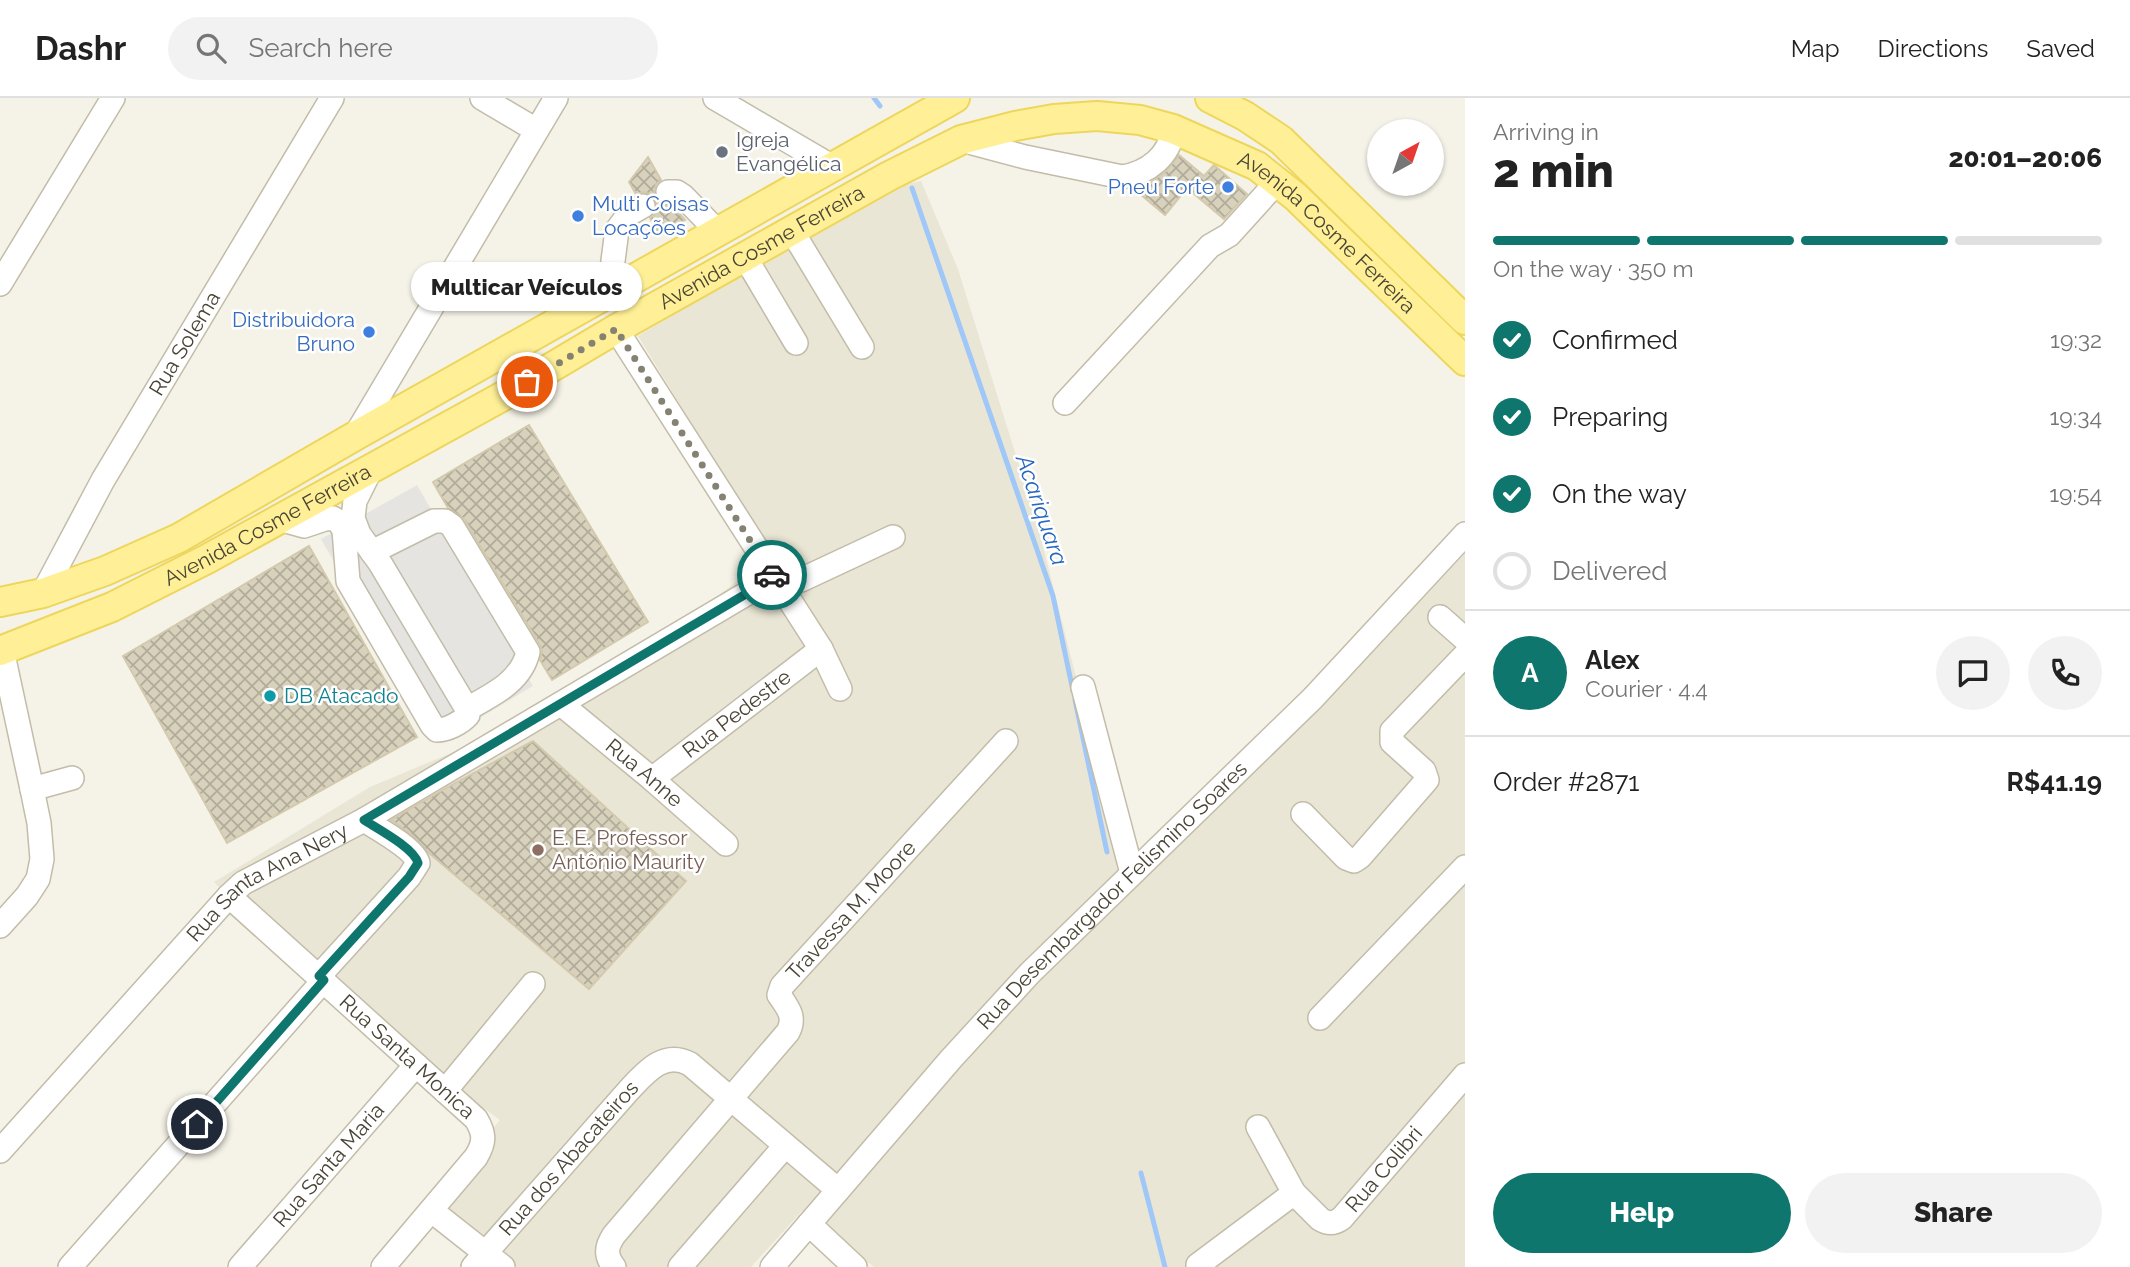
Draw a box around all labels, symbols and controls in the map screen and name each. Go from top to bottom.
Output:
search box [168,17,658,80]
text: Dashr [35,29,126,68]
icon: search [192,29,230,67]
text: Search here [248,33,393,63]
text: Map [1791,34,1840,63]
text: Directions [1878,34,1988,63]
text: Saved [2026,34,2095,63]
text: Arriving in [1493,118,1599,145]
north arrow [1367,119,1444,196]
map controls [1367,119,1444,196]
place label: Igreja Evangélica [736,127,842,176]
text: 20:01–20:06 [1949,143,2102,173]
marker: Igreja Evangélica [714,144,730,160]
text: 2 min [1493,144,1614,198]
street label: Avenida Cosme Ferreira [1234,146,1421,318]
place label: Pneu Forte [1108,174,1214,199]
street label: Avenida Cosme Ferreira [654,179,868,314]
marker: Pneu Forte [1220,179,1236,195]
place label: Multi Coisas Locações [592,191,709,240]
marker: Multi Coisas Locações [570,208,586,224]
text: On the way · 350 m [1493,255,1694,282]
callout: Multicar Veículos [412,263,642,312]
text: Multicar Veículos [431,273,622,300]
street label: Rua Solema [144,287,225,400]
place label: Distribuidora Bruno [232,307,355,356]
icon: check [1493,321,1531,359]
marker: Distribuidora Bruno [361,324,377,340]
text: Confirmed [1552,325,1678,355]
text: 19:32 [2050,326,2102,353]
pin [497,352,557,412]
icon: bag [508,363,546,401]
icon: check [1493,398,1531,436]
text: Preparing [1552,402,1668,432]
text: 19:34 [2050,403,2102,430]
water label: Acariquara [1010,449,1074,569]
street label: Avenida Cosme Ferreira [160,458,375,591]
icon: check [1493,475,1531,513]
text: On the way [1552,479,1687,509]
text: 19:54 [2049,480,2102,507]
courier [737,540,807,610]
icon: car [753,556,791,594]
text: Delivered [1552,556,1667,586]
button: chat [1936,636,2010,710]
button: phone [2028,636,2102,710]
text: Alex [1585,645,1640,675]
text: A [1521,658,1539,688]
street label: Rua Pedestre [677,664,796,763]
text: Courier · 4.4 [1585,675,1708,702]
place label: DB Atacado [284,683,398,708]
marker: DB Atacado [262,688,278,704]
street label: Rua Anne [601,733,688,812]
street label: Rua Desembargador Felismino Soares [971,756,1252,1034]
text: Order #2871 [1493,767,1639,797]
text: R$41.19 [2007,767,2102,797]
street label: Rua Santa Ana Nery [181,818,352,947]
place label: E. E. Professor Antônio Maurity [552,825,705,874]
street label: Travessa M. Moore [781,835,921,985]
marker: E. E. Professor Antônio Maurity [530,842,546,858]
street label: Rua Santa Monica [335,989,480,1124]
street label: Rua dos Abacateiros [494,1075,643,1241]
pin [167,1094,227,1154]
street label: Rua Santa Maria [268,1098,389,1232]
icon: home [178,1105,216,1143]
street label: Rua Colibri [1340,1121,1427,1217]
button: Help [1493,1173,1791,1253]
button: Share [1805,1173,2102,1253]

